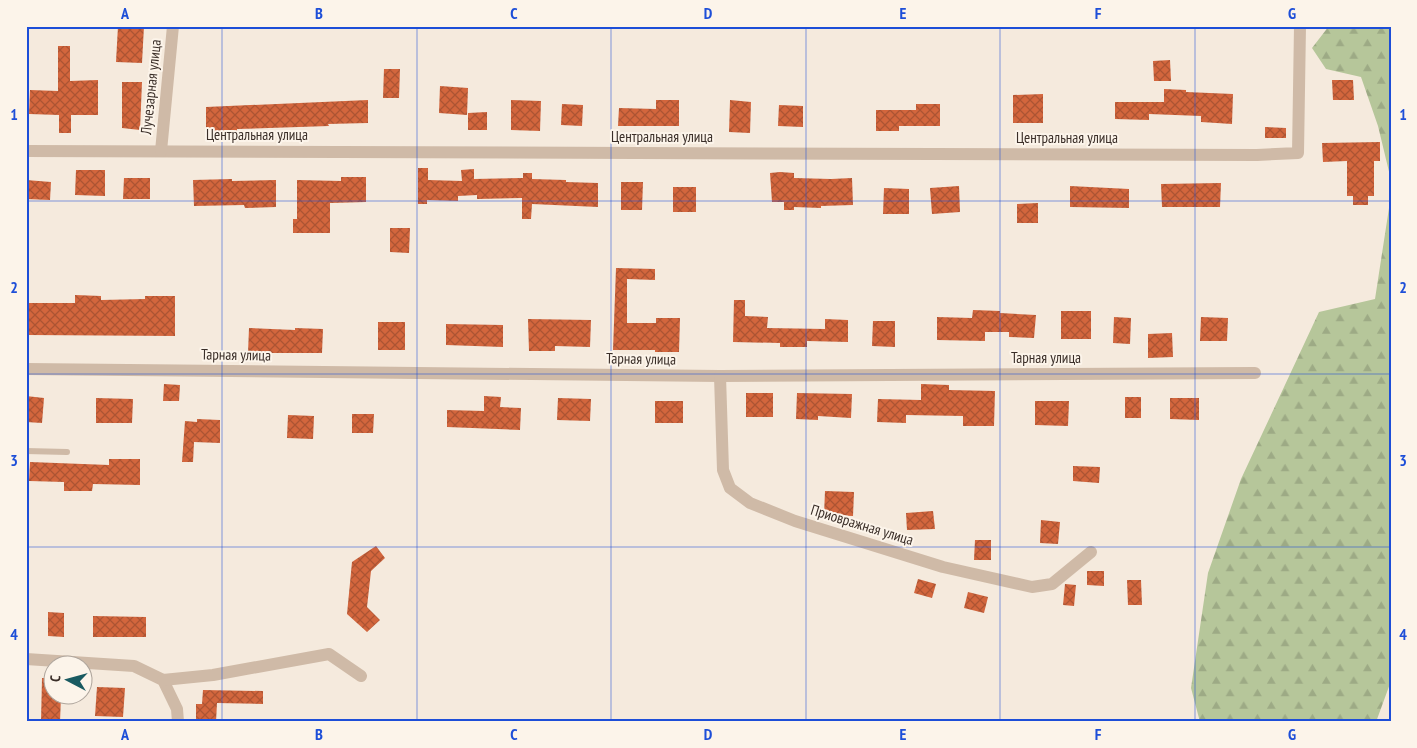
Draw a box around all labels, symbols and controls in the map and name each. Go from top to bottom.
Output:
text: A [120,3,130,23]
text: B [315,3,323,23]
text: C [510,3,518,23]
text: D [704,3,713,23]
text: E [900,3,907,23]
text: F [1095,3,1102,23]
text: G [1288,3,1296,23]
street label: Лучезарная улица [136,39,165,136]
text: 1 [10,104,18,124]
text: 1 [1399,104,1407,124]
street label: Центральная улица [206,125,308,144]
street label: Центральная улица [611,127,713,146]
street label: Центральная улица [1016,128,1118,147]
text: 2 [10,277,18,297]
text: 2 [1399,277,1407,297]
street label: Тарная улица [201,344,271,365]
street label: Тарная улица [606,348,676,369]
street label: Тарная улица [1011,348,1081,367]
text: 3 [10,450,18,470]
text: 3 [1399,450,1407,470]
street label: Приовражная улица [809,500,916,549]
text: 4 [10,624,18,644]
text: 4 [1399,624,1407,644]
north arrow [42,656,92,706]
text: С [46,674,64,683]
text: A [120,724,130,744]
text: B [315,724,323,744]
text: C [510,724,518,744]
text: D [704,724,713,744]
text: E [900,724,907,744]
text: F [1095,724,1102,744]
text: G [1288,724,1296,744]

